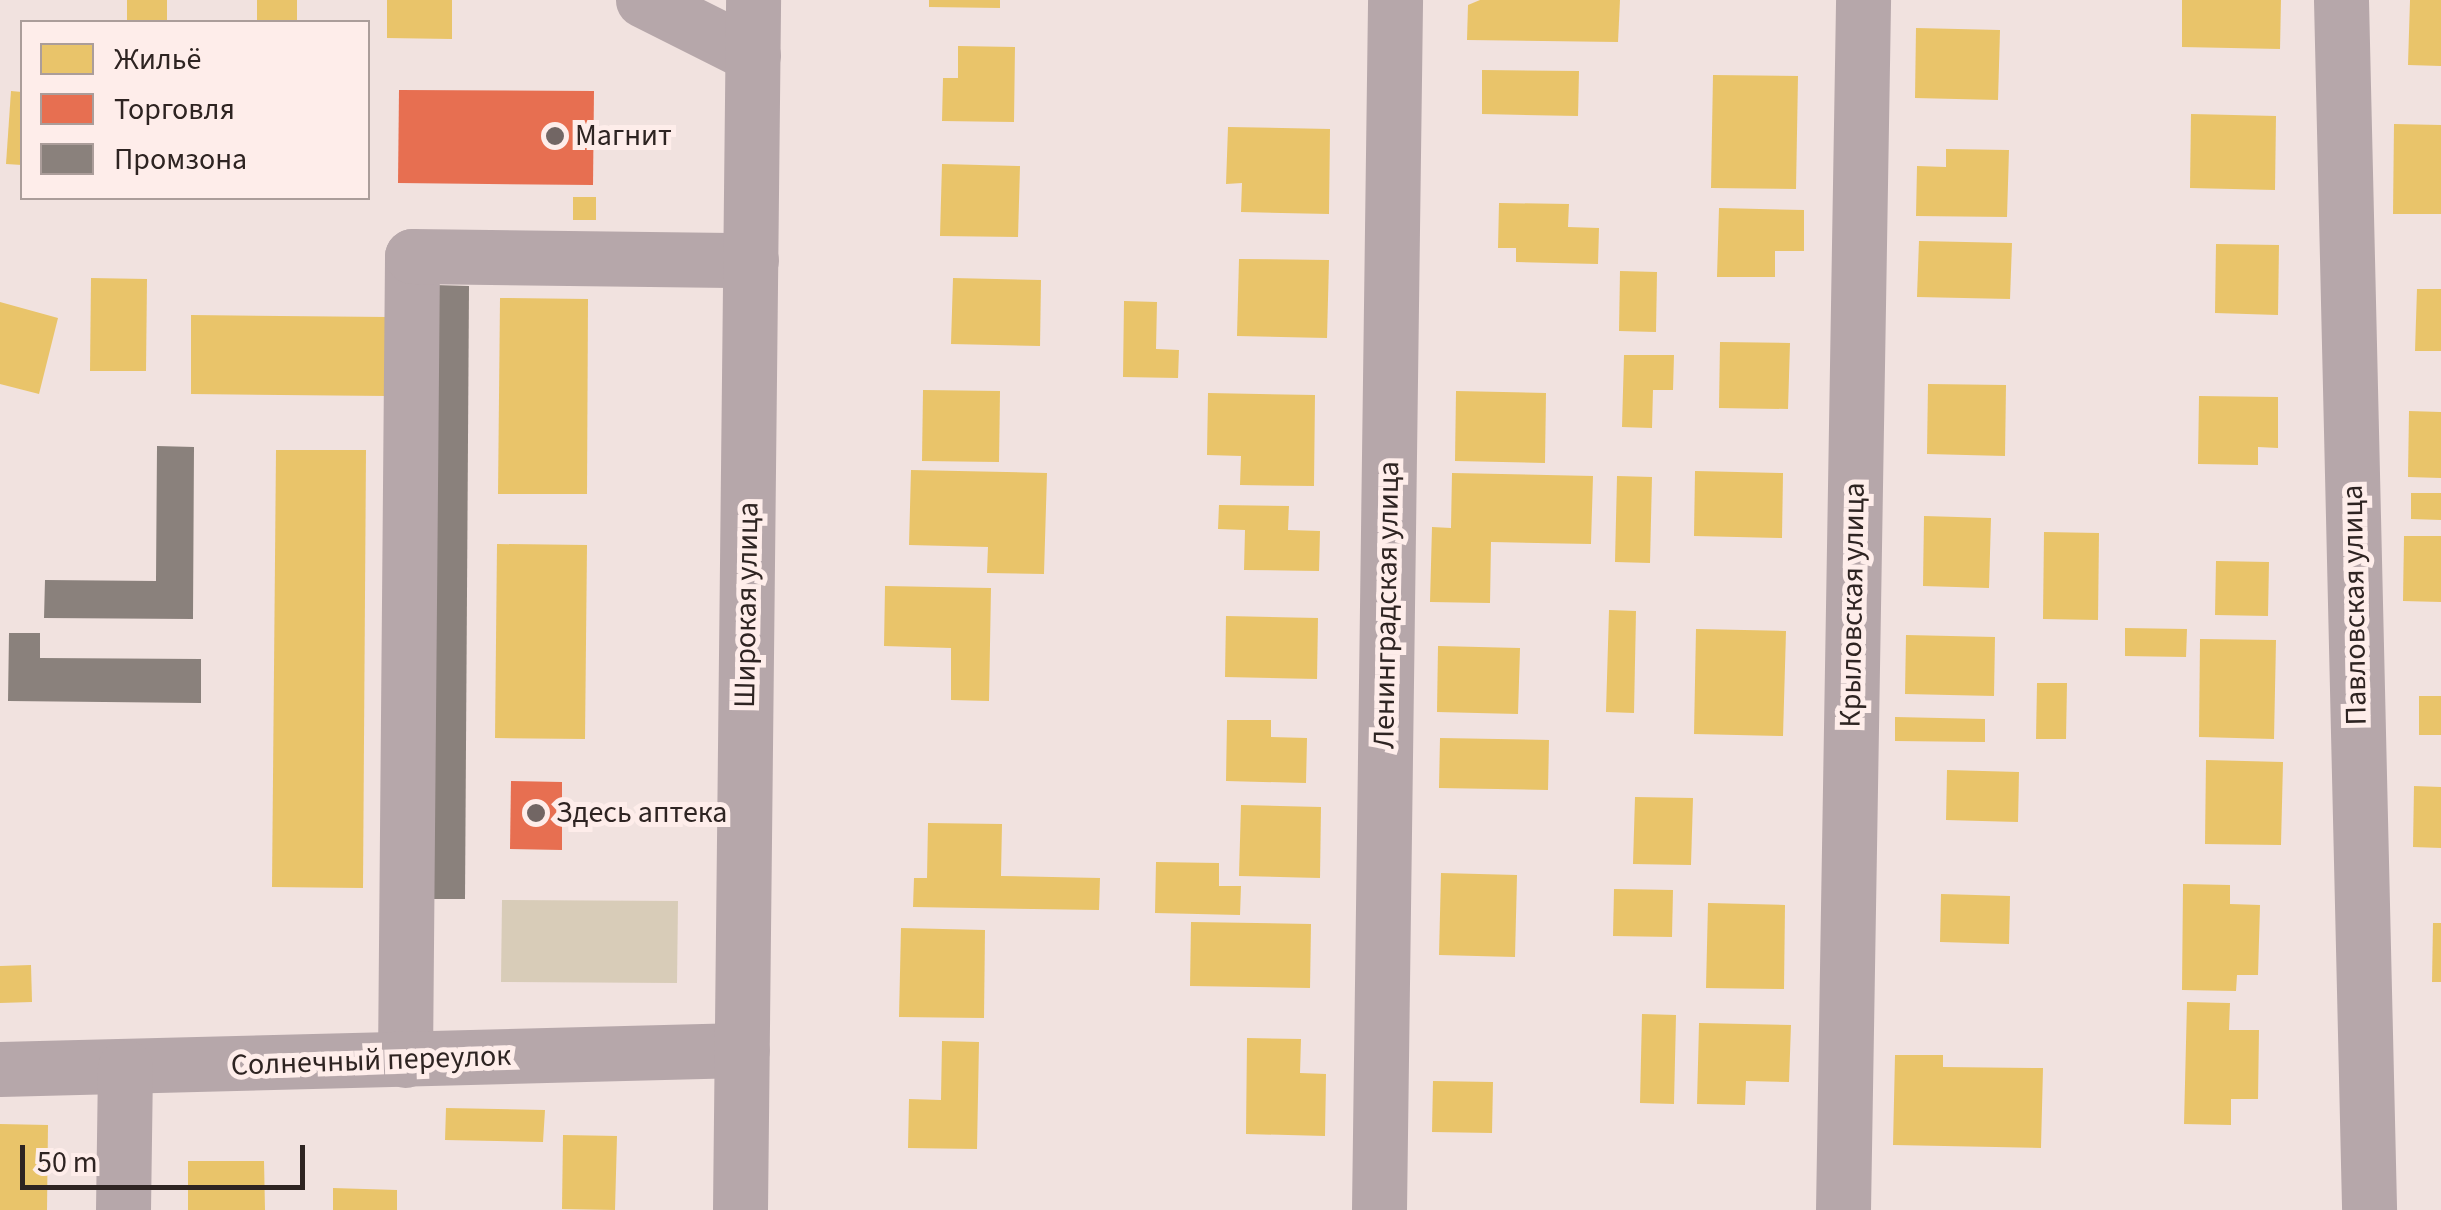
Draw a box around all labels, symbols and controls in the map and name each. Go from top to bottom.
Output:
legend [20,20,370,200]
text: Жильё [114,38,201,81]
text: Торговля [114,88,235,131]
place label: Магнит [575,118,672,154]
marker: Магнит [544,125,566,147]
text: Промзона [114,138,247,181]
street label: Ленинградская улица [1366,461,1408,749]
street label: Крыловская улица [1833,482,1873,728]
street label: Павловская улица [2335,484,2375,726]
street label: Широкая улица [727,502,767,708]
place label: Здесь аптека [556,795,727,831]
marker: Здесь аптека [525,802,547,824]
street label: Солнечный переулок [230,1038,512,1084]
scale bar [25,1125,310,1187]
text: 50 m [37,1141,98,1184]

